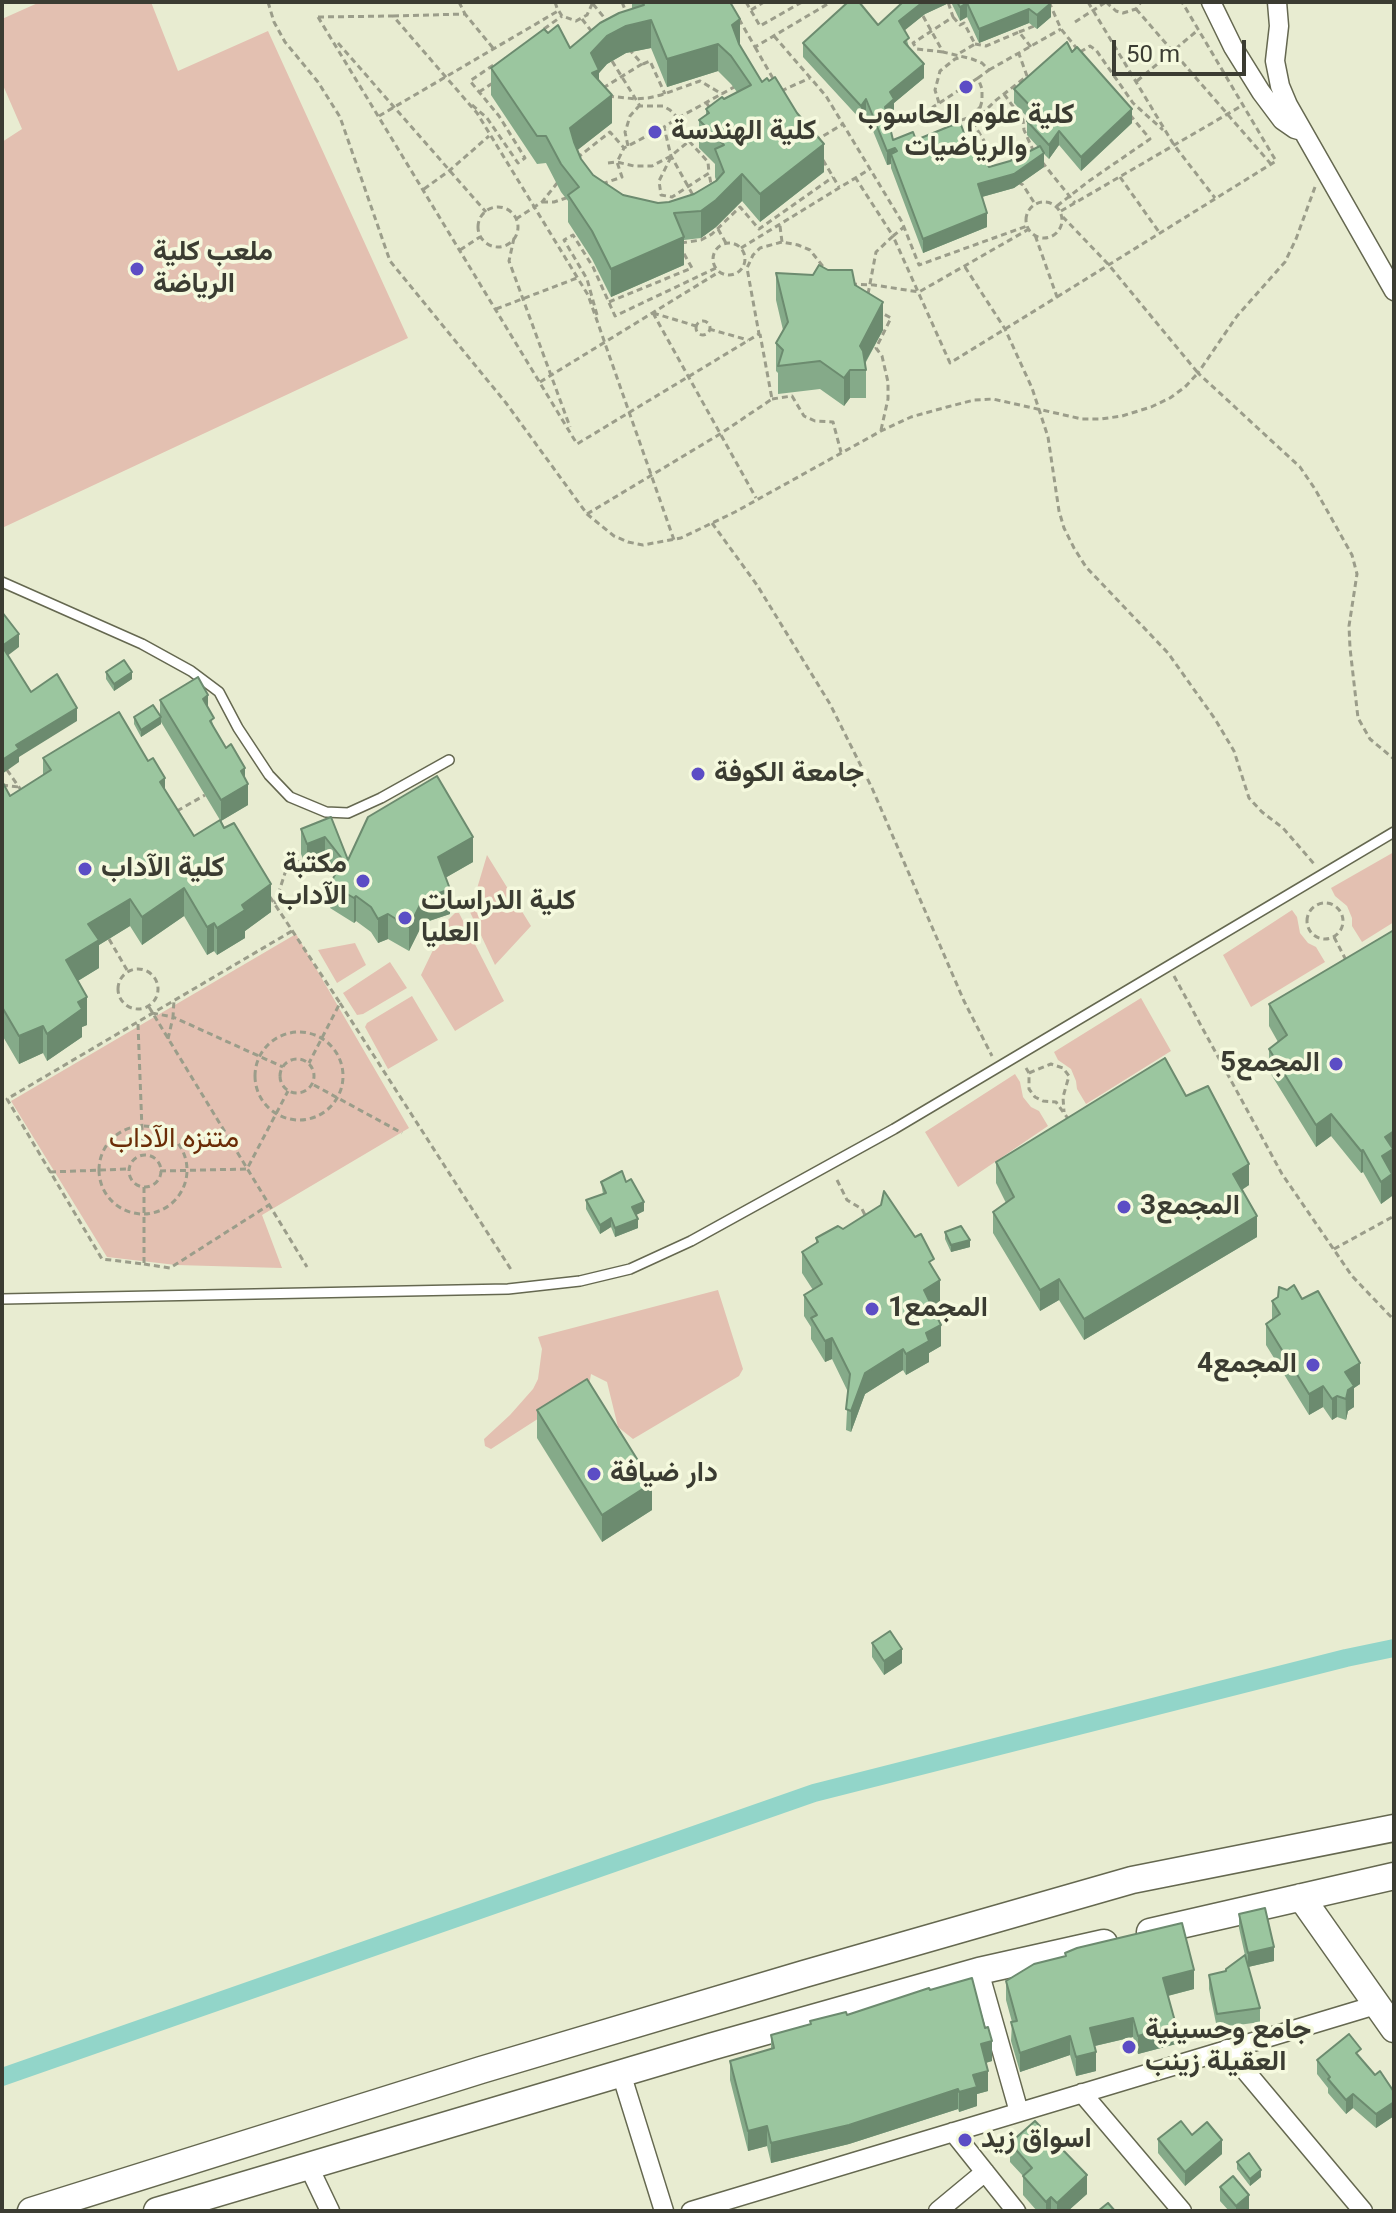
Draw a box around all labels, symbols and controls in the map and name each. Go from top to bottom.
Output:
scale bar [1116,24,1250,74]
text: 50 m [1126,40,1180,68]
marker: كلية علوم الحاسوب والرياضيات [957,78,975,96]
place label: كلية علوم الحاسوب والرياضيات [858,99,1074,165]
place label: كلية الهندسة [671,115,816,149]
marker: كلية الهندسة [646,123,664,141]
place label: ملعب كلية الرياضة [153,236,273,302]
marker: ملعب كلية الرياضة [128,260,146,278]
place label: جامعة الكوفة [714,757,864,791]
marker: جامعة الكوفة [689,765,707,783]
place label: مكتبة الآداب [277,848,347,914]
place label: كلية الآداب [101,852,225,886]
marker: كلية الآداب [76,860,94,878]
marker: مكتبة الآداب [354,872,372,890]
place label: كلية الدراسات العليا [421,885,576,951]
marker: كلية الدراسات العليا [396,909,414,927]
place label: المجمع5 [1220,1047,1320,1081]
marker: المجمع5 [1327,1055,1345,1073]
park label: متنزه الآداب [109,1123,239,1157]
place label: المجمع3 [1140,1190,1240,1224]
marker: المجمع3 [1115,1198,1133,1216]
place label: المجمع1 [888,1292,988,1326]
marker: المجمع1 [863,1300,881,1318]
place label: المجمع4 [1197,1348,1297,1382]
marker: المجمع4 [1304,1356,1322,1374]
place label: دار ضيافة [610,1457,718,1491]
marker: دار ضيافة [585,1465,603,1483]
place label: جامع وحسينية العقيلة زينب [1145,2014,1311,2080]
marker: جامع وحسينية العقيلة زينب [1120,2038,1138,2056]
place label: اسواق زيد [981,2123,1092,2157]
marker: اسواق زيد [956,2131,974,2149]

